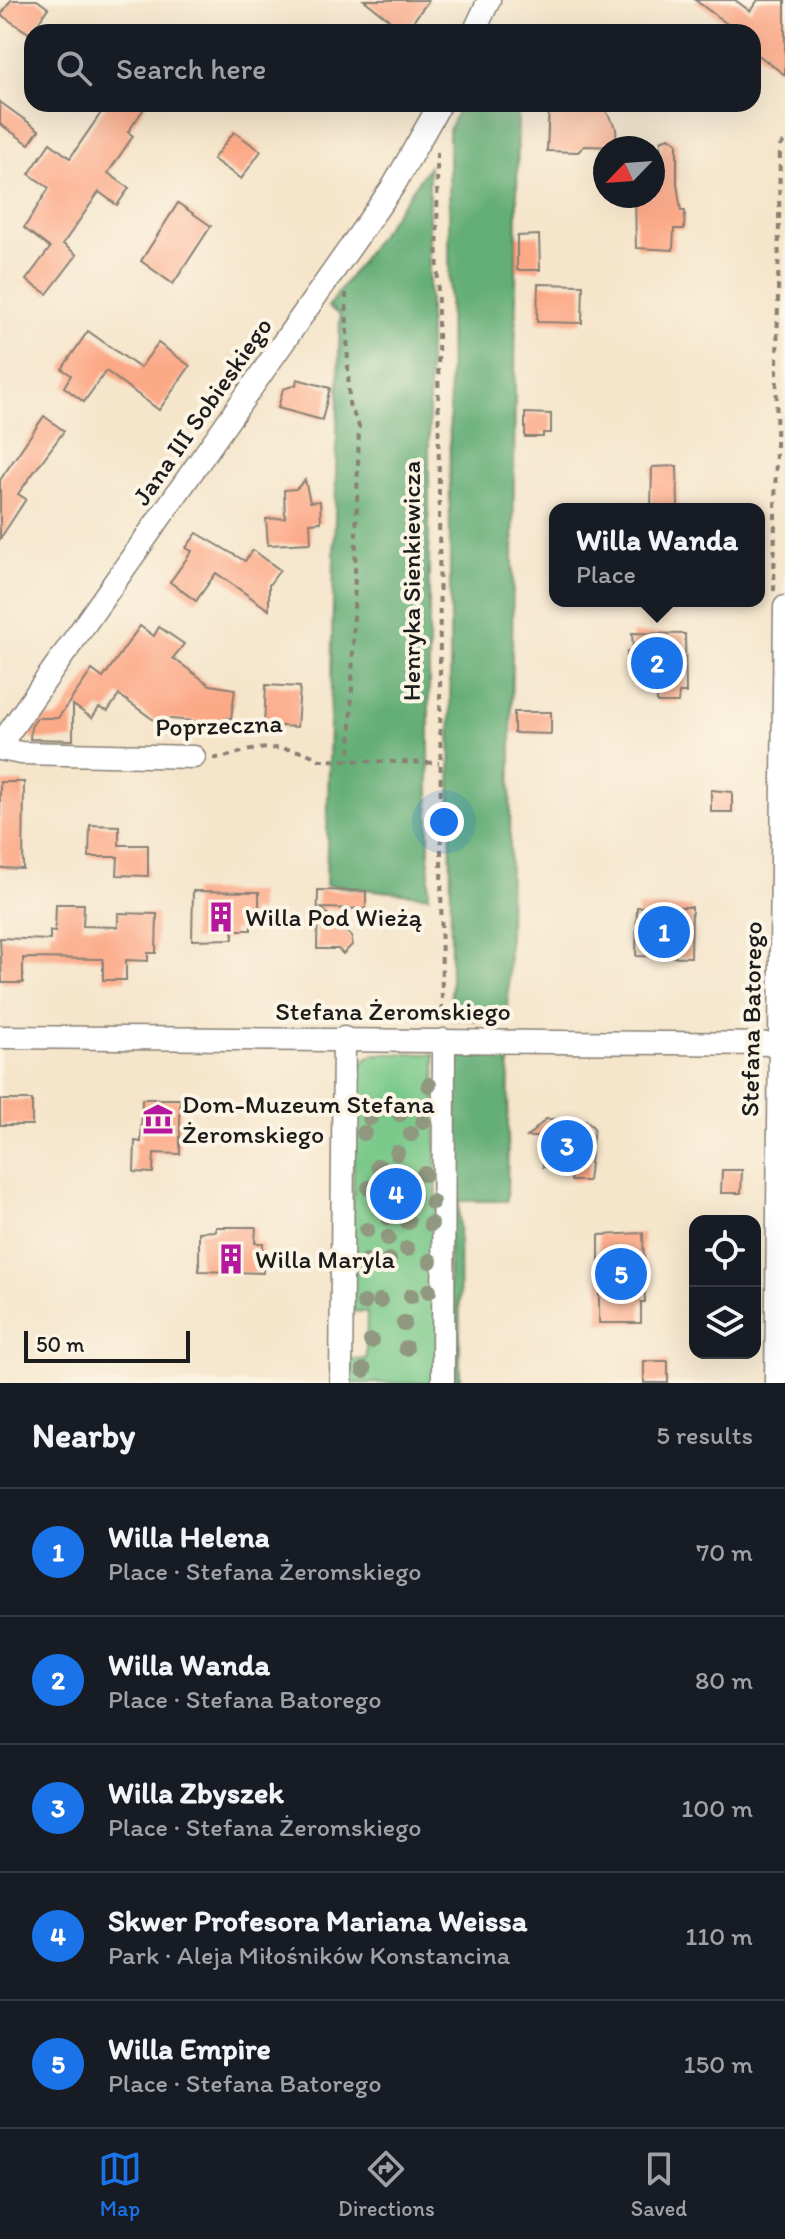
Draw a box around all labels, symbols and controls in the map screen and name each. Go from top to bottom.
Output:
search box [24,24,761,112]
icon: search [52,46,96,90]
text: Search here [116,50,266,87]
north arrow [593,136,665,208]
street label: Jana III Sobieskiego [125,311,279,511]
street label: Henryka Sienkiewicza [395,461,427,701]
popup [549,503,765,607]
text: Willa Wanda [576,521,738,558]
text: Place [576,558,636,590]
pin: 2 [631,633,683,693]
street label: Poprzeczna [155,707,284,743]
your location [424,802,464,842]
building icon: Willa Pod Wieżą [204,900,238,934]
place label: Willa Pod Wieżą [245,901,423,933]
pin: 1 [638,902,690,962]
street label: Stefana Batorego [733,921,769,1117]
street label: Stefana Żeromskiego [275,995,511,1027]
place label: Dom-Muzeum Stefana Żeromskiego [182,1088,435,1150]
museum icon: Dom-Muzeum Stefana Żeromskiego [141,1102,175,1136]
pin: 3 [541,1116,593,1176]
pin: 4 [370,1164,422,1224]
map controls [689,1215,761,1359]
button: locate [689,1215,761,1287]
building icon: Willa Maryla [214,1242,248,1276]
place label: Willa Maryla [255,1243,396,1275]
pin: 5 [595,1244,647,1304]
button: layers [689,1287,761,1359]
scale bar [24,1327,190,1363]
text: 50 m [36,1331,85,1358]
text: Nearby [32,1415,135,1456]
text: 5 results [656,1419,753,1451]
text: Willa Helena [108,1518,270,1555]
text: 1 [52,1536,64,1568]
text: 70 m [696,1536,753,1568]
text: Place · Stefana Żeromskiego [108,1555,422,1587]
text: Willa Wanda [108,1646,270,1683]
text: 2 [51,1664,65,1696]
text: 80 m [695,1664,753,1696]
text: Place · Stefana Batorego [108,1683,382,1715]
text: Willa Zbyszek [108,1774,284,1811]
text: 3 [51,1792,65,1824]
text: 100 m [681,1792,753,1824]
text: Place · Stefana Żeromskiego [108,1811,422,1843]
text: Skwer Profesora Mariana Weissa [108,1902,527,1939]
text: 4 [50,1920,66,1952]
text: 110 m [685,1920,753,1952]
text: Park · Aleja Miłośników Konstancina [108,1939,510,1971]
text: Willa Empire [108,2030,271,2067]
text: 5 [51,2048,65,2080]
text: 150 m [684,2048,753,2080]
text: Place · Stefana Batorego [108,2067,382,2099]
tab: Map [98,2147,142,2222]
tab: Directions [338,2147,435,2222]
tab: Saved [631,2147,687,2222]

